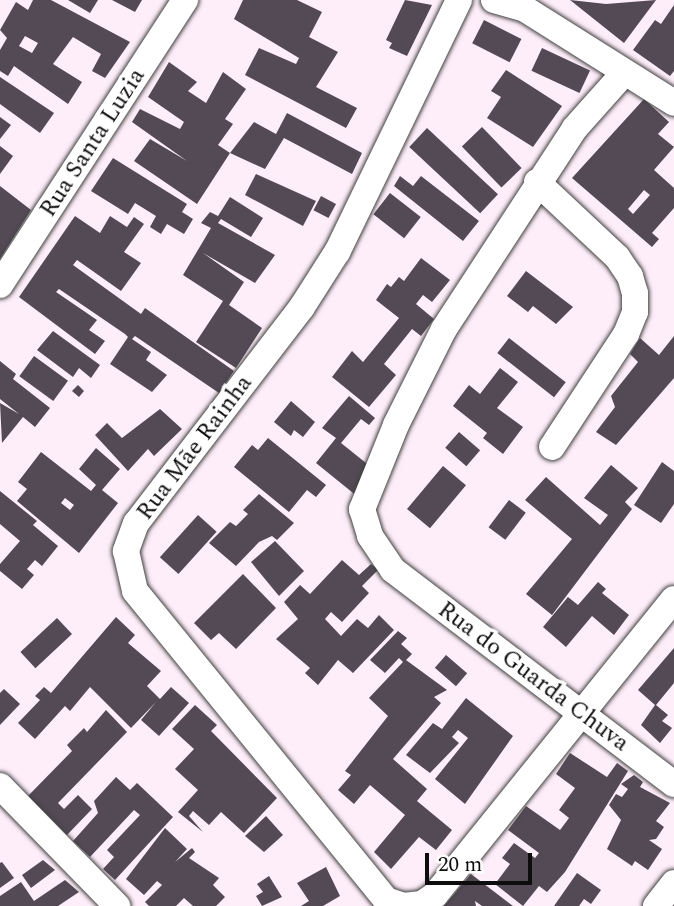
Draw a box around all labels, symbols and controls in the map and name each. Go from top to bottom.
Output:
street label: Rua Santa Luzia [34,63,152,223]
street label: Rua Mãe Rainha [131,370,259,526]
street label: Rua do Guarda Chuva [432,596,634,758]
scale bar [429,839,536,883]
text: 20 m [438,849,482,881]

